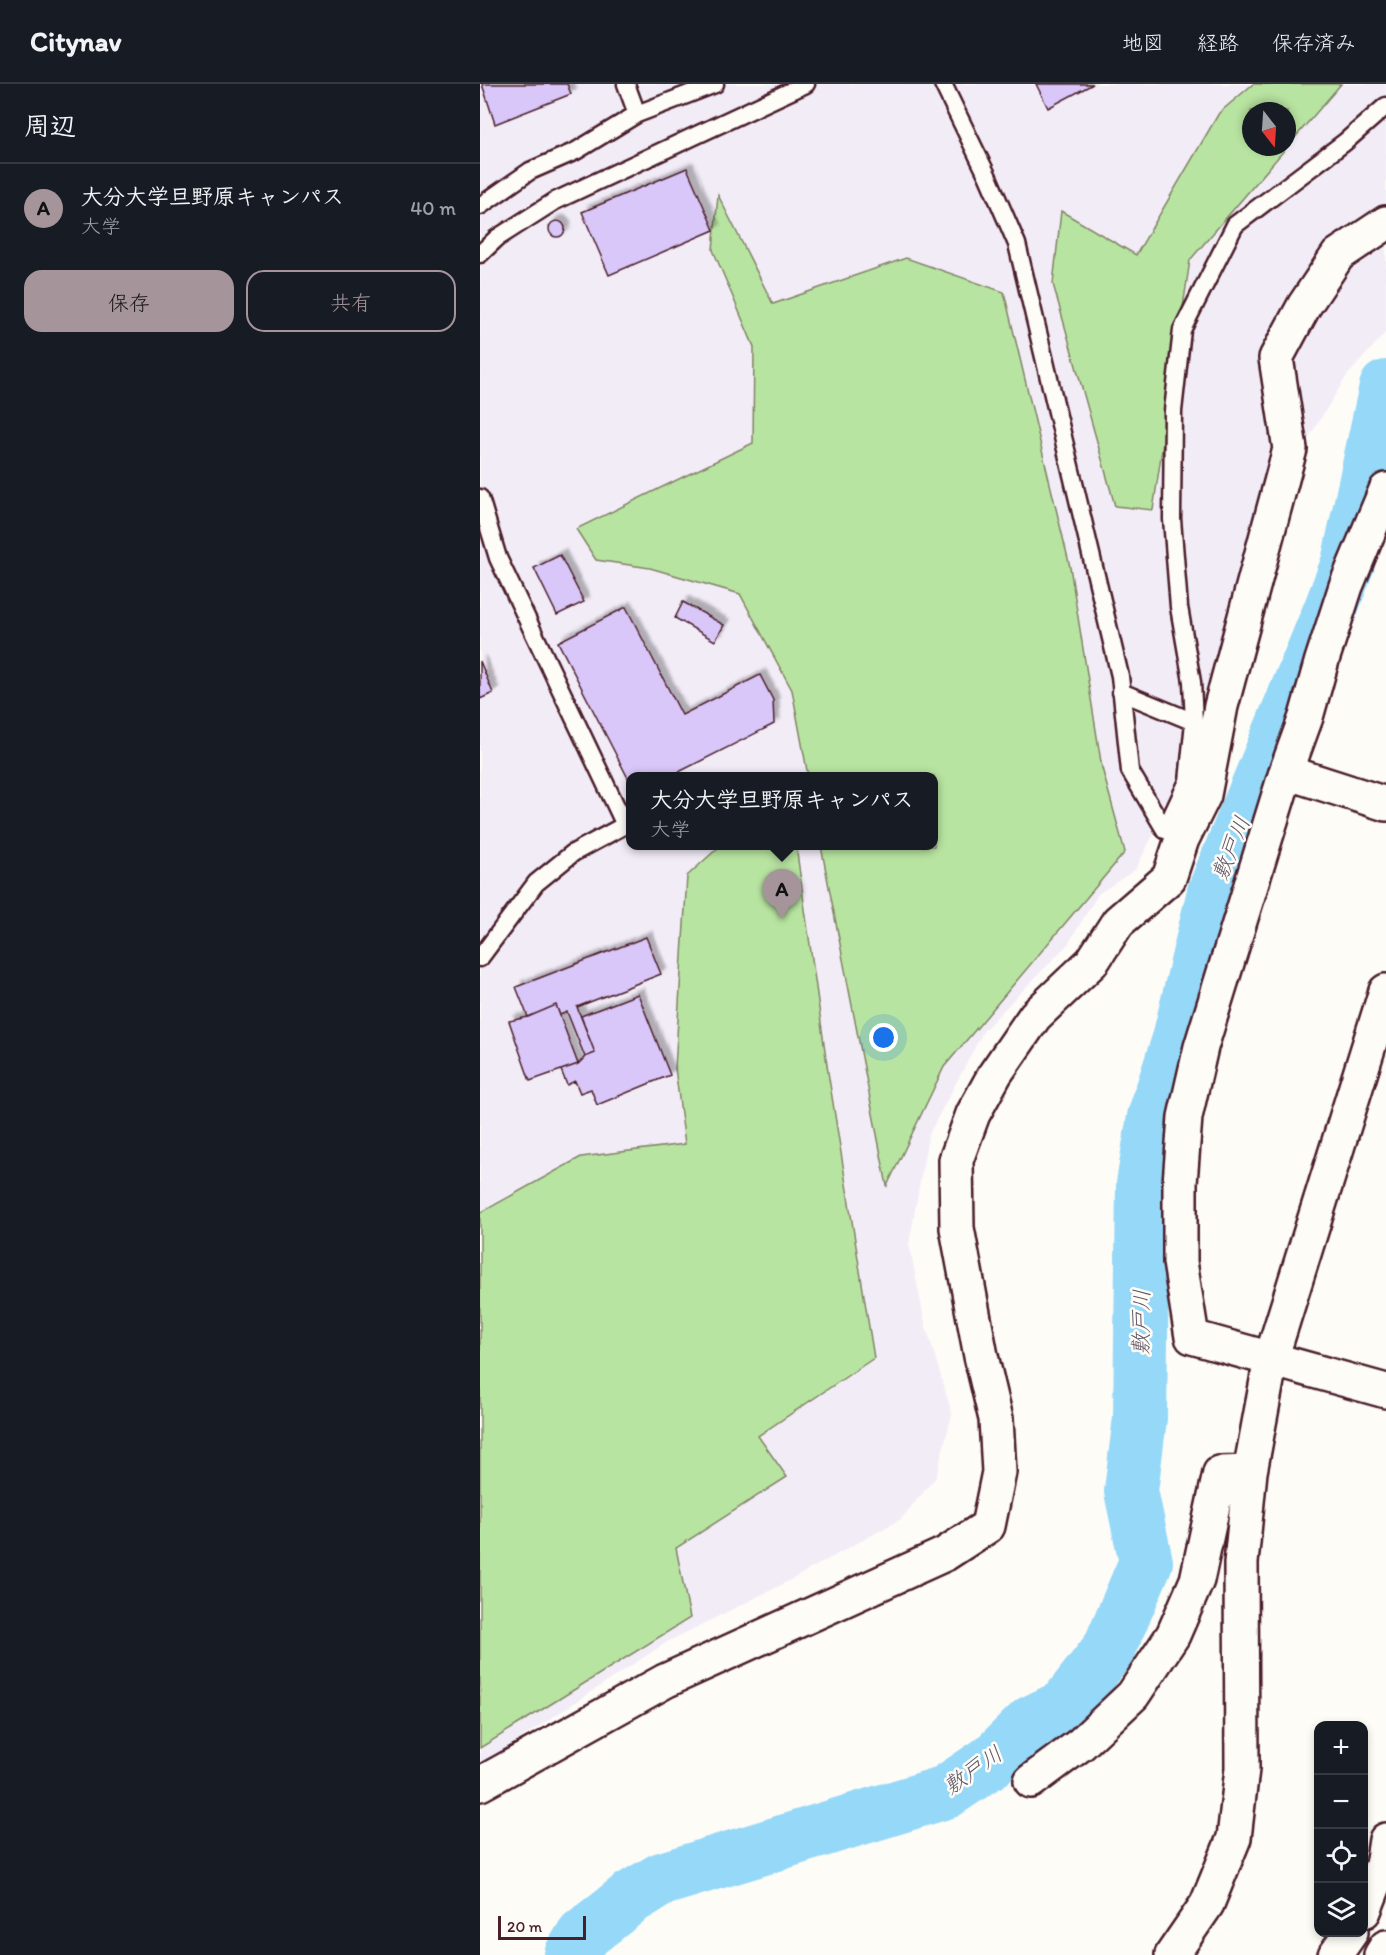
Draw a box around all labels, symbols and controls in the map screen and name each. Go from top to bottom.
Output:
text: Citynav [30,24,121,58]
text: 地図 [1122,30,1164,55]
text: 経路 [1197,30,1239,55]
text: 保存済み [1272,30,1356,55]
north arrow [1242,102,1296,156]
text: 周辺 [24,110,76,142]
text: 大分大学旦野原キャンパス [81,183,344,210]
text: A [37,196,50,220]
text: 40 m [410,196,456,220]
text: 大学 [81,214,121,238]
button: 保存 [24,270,234,332]
button: 共有 [246,270,456,332]
popup [626,772,938,850]
text: 大分大学旦野原キャンパス [650,786,914,813]
water label: 敷戸川 [1206,812,1256,884]
text: 大学 [650,817,690,841]
pin: A [762,870,802,919]
your location [869,1023,898,1052]
water label: 敷戸川 [1127,1289,1155,1355]
map controls [1314,1721,1368,1937]
button: + [1314,1721,1368,1775]
water label: 敷戸川 [938,1740,1008,1800]
button: − [1314,1775,1368,1829]
button: locate [1314,1829,1368,1883]
button: layers [1314,1883,1368,1937]
scale bar [498,1913,586,1940]
text: 20 m [507,1917,542,1936]

